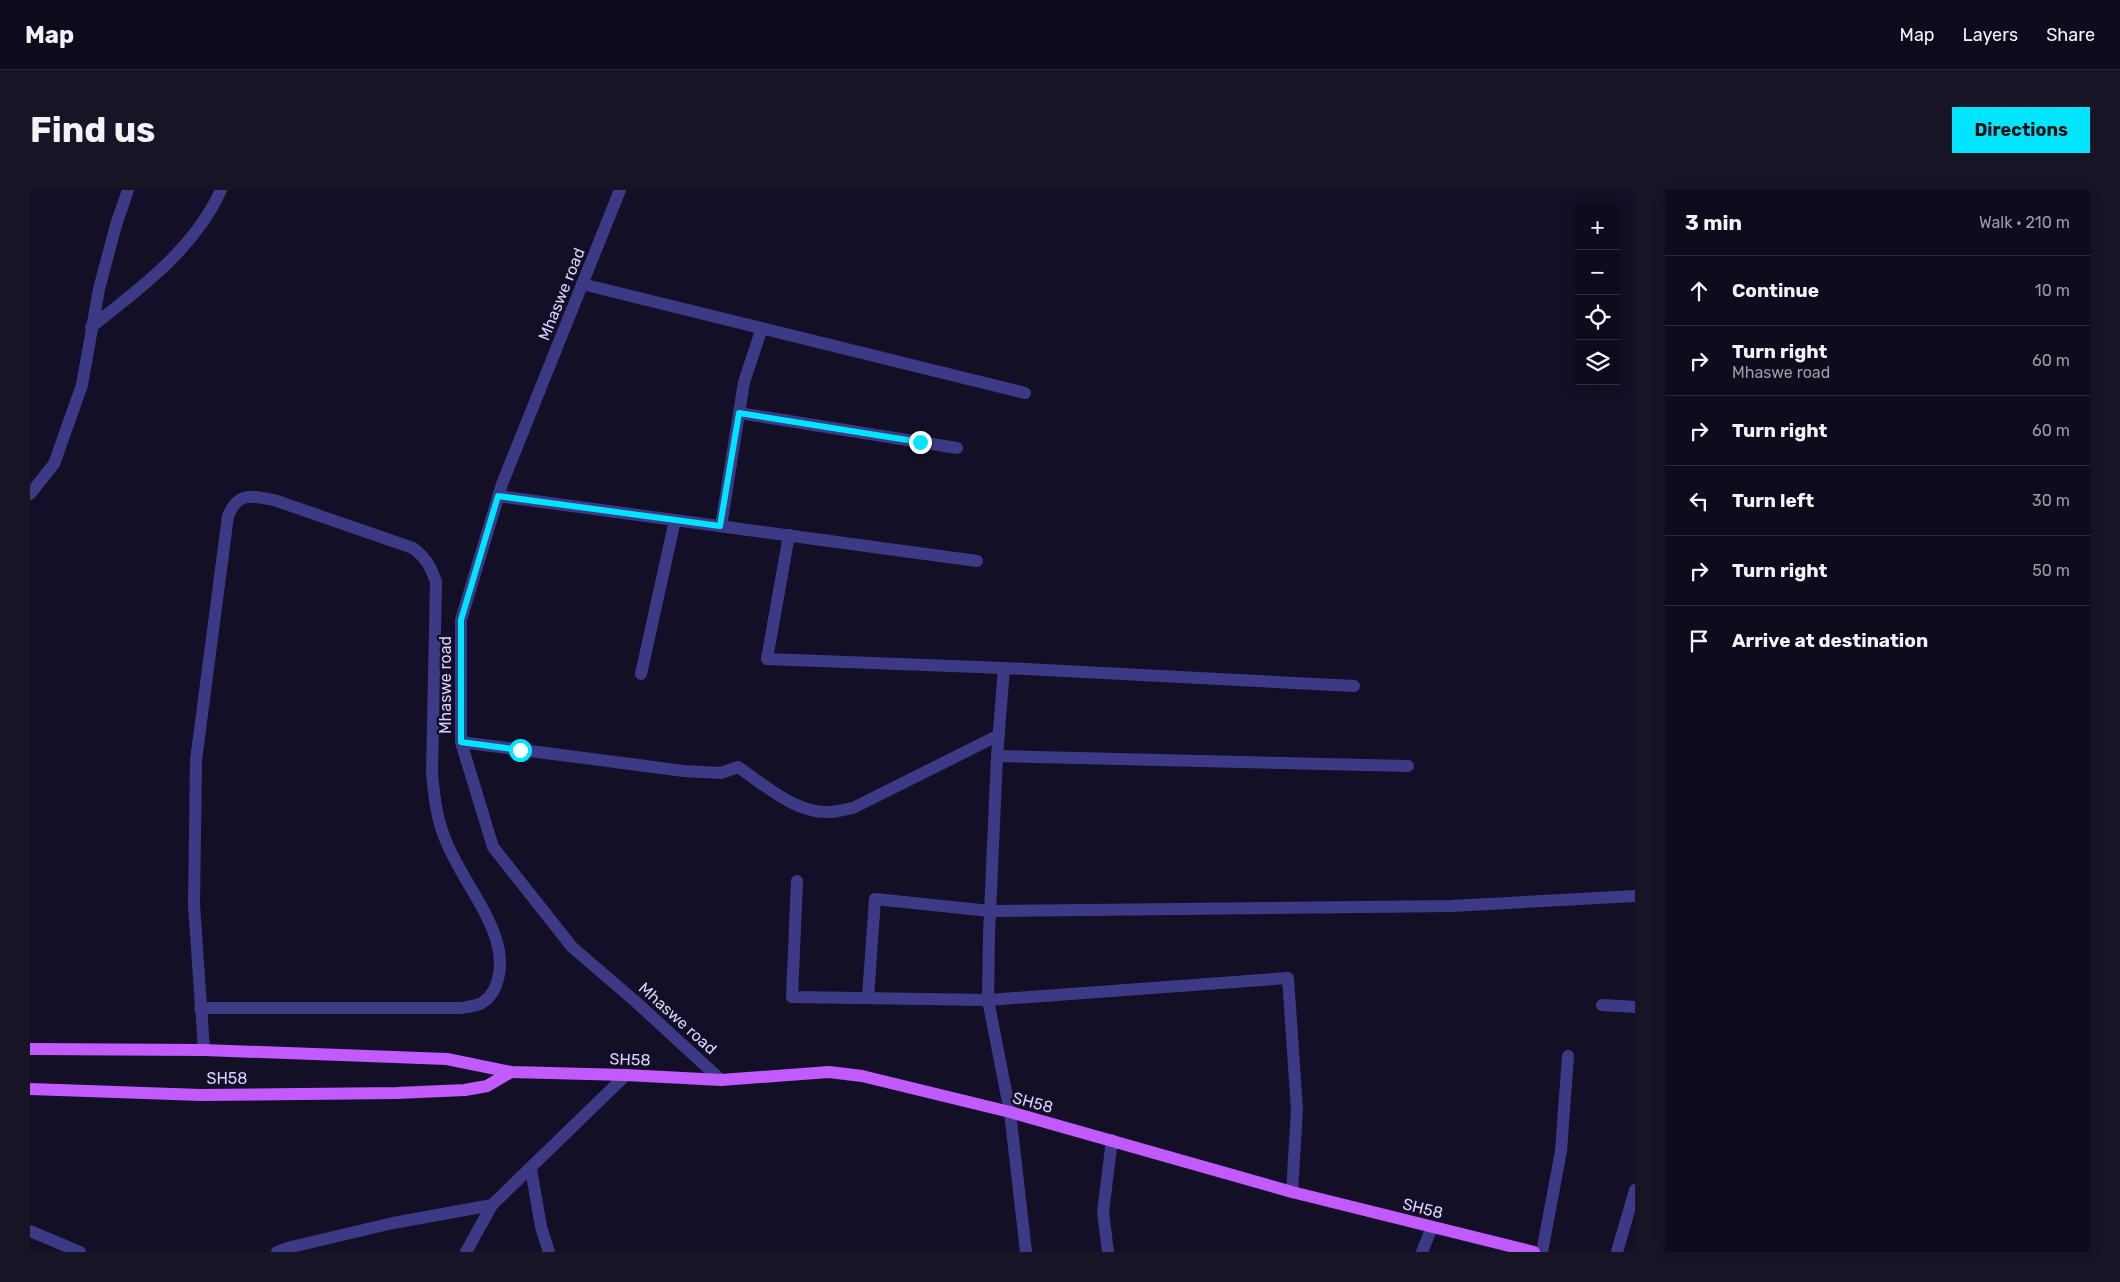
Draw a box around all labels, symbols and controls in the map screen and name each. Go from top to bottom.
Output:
text: Map [25,21,74,49]
text: Map [1900,24,1935,46]
text: Layers [1963,24,2018,46]
text: Share [2046,24,2095,46]
button: Directions [1952,107,2090,153]
text: Find us [30,109,155,151]
map controls [1575,205,1620,385]
button: + [1575,205,1620,250]
text: 3 min [1685,210,1742,235]
text: Walk · 210 m [1979,213,2070,232]
street label: Mhaswe road [534,245,589,343]
button: − [1575,250,1620,295]
icon: ahead [1685,277,1713,305]
text: Continue [1732,279,1819,302]
text: 10 m [2035,281,2070,300]
button: locate [1575,295,1620,340]
button: layers [1575,340,1620,385]
text: Turn right [1732,340,1827,363]
icon: right [1685,347,1713,375]
text: 60 m [2032,351,2070,370]
text: Mhaswe road [1732,363,1830,382]
icon: right [1685,417,1713,445]
text: Turn right [1732,419,1827,442]
text: 60 m [2032,421,2070,440]
route end [909,431,932,454]
icon: left [1685,487,1713,515]
text: Turn left [1732,489,1814,512]
text: 30 m [2032,491,2070,510]
icon: right [1685,557,1713,585]
text: Turn right [1732,559,1827,582]
text: 50 m [2032,561,2070,580]
icon: arrive [1685,627,1713,655]
text: Arrive at destination [1732,629,1928,652]
street label: Mhaswe road [436,636,455,734]
route start [509,739,532,762]
street label: Mhaswe road [635,978,721,1058]
street label: SH58 [609,1049,651,1070]
street label: SH58 [206,1069,248,1088]
street label: SH58 [1011,1088,1055,1117]
street label: SH58 [1401,1194,1445,1223]

